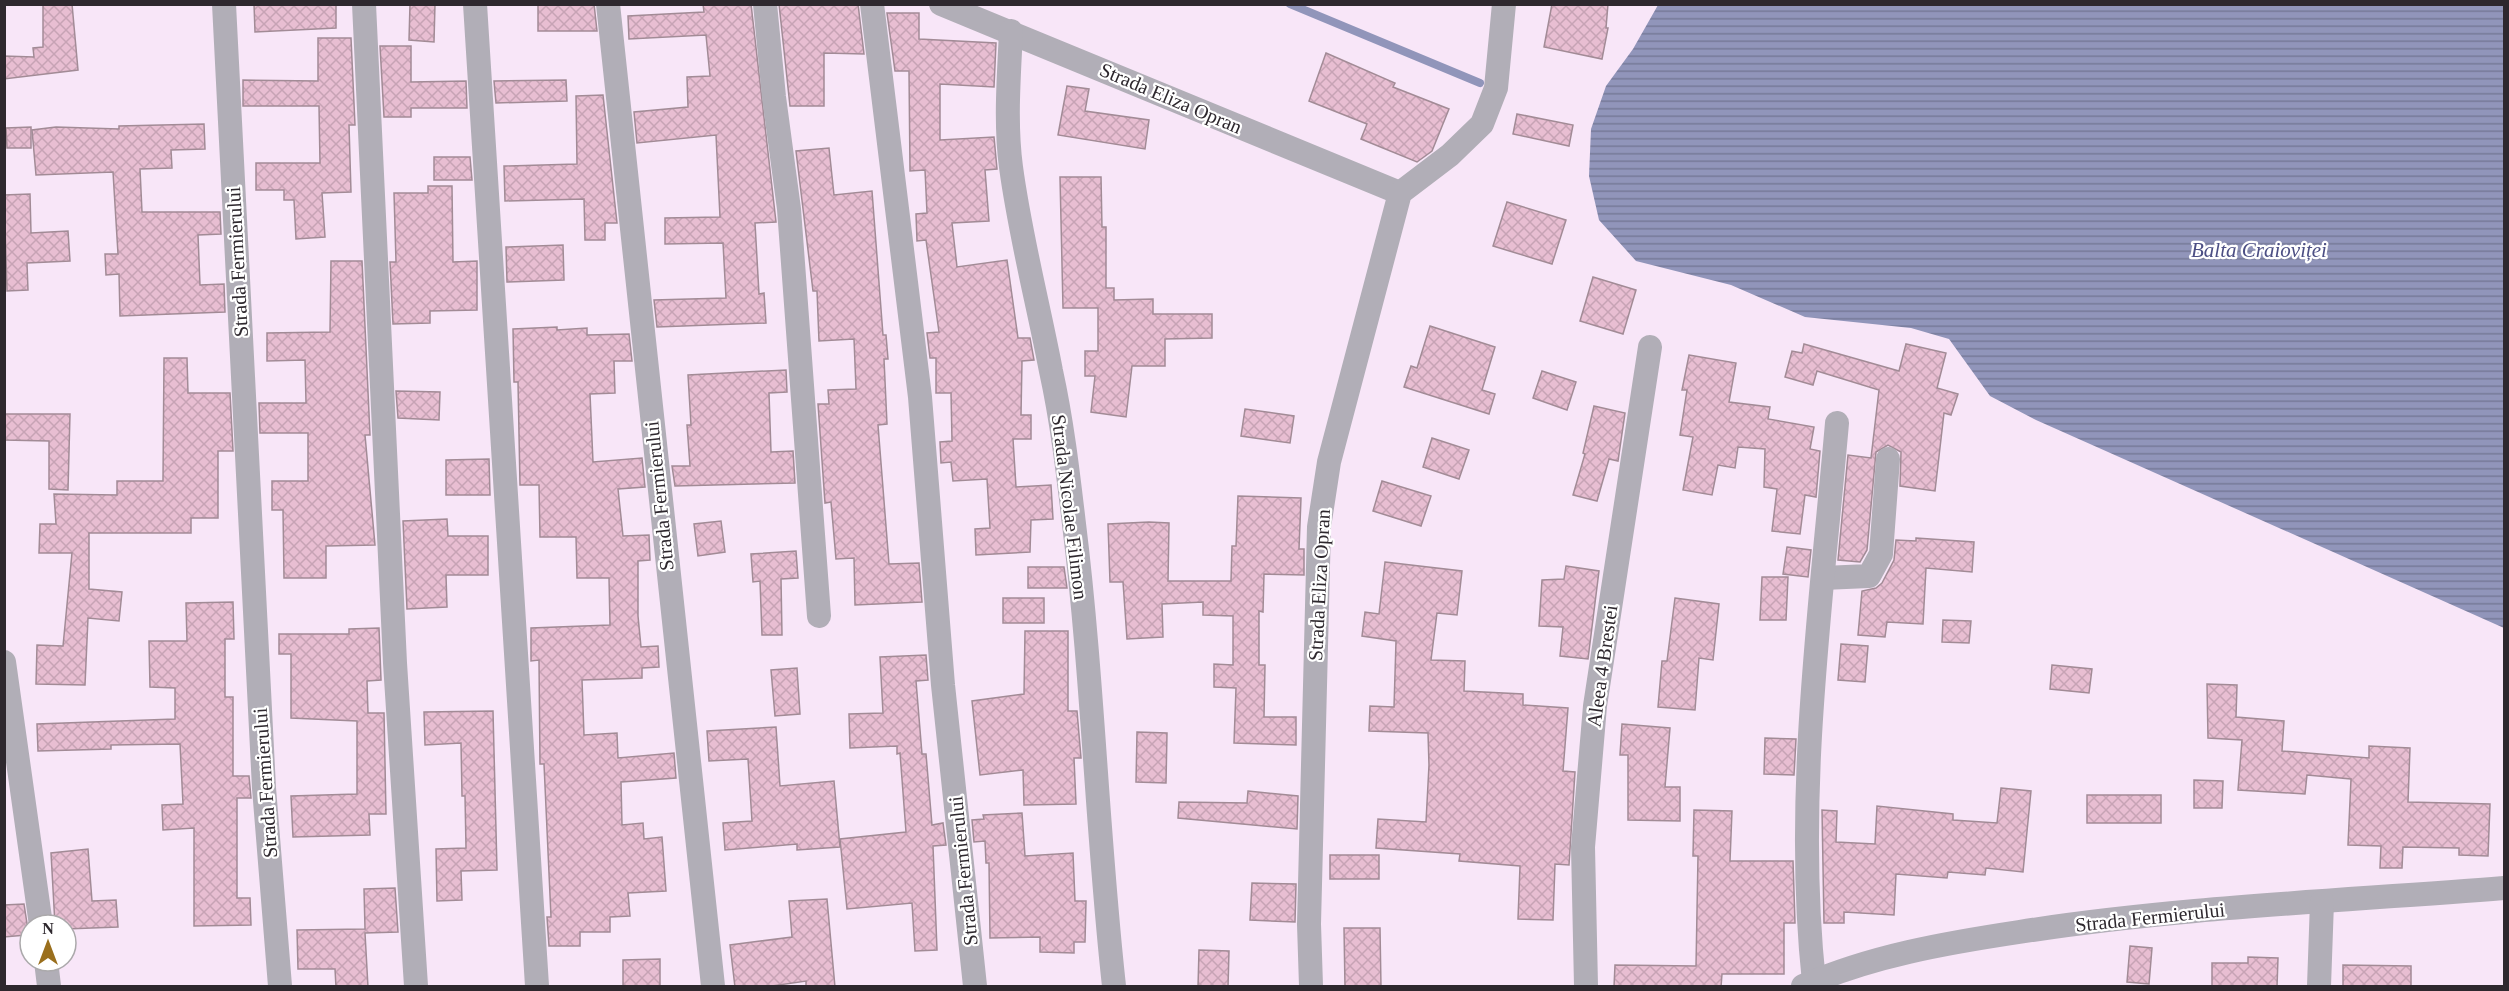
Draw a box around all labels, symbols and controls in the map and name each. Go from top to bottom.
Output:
street label: Strada Eliza Opran [1096,58,1245,139]
street label: Strada Fermierului [222,186,252,338]
water label: Balta Craioviței [2191,238,2327,262]
street label: Strada Nicolae Filimon [1048,413,1092,601]
street label: Strada Fermierului [640,420,678,572]
street label: Strada Eliza Opran [1304,508,1335,662]
street label: Aleea 4 Brestei [1583,603,1622,729]
street label: Strada Fermierului [249,707,281,859]
street label: Strada Fermierului [944,795,982,947]
street label: Strada Fermierului [2074,898,2226,936]
north arrow [18,913,78,973]
text: N [42,920,54,937]

